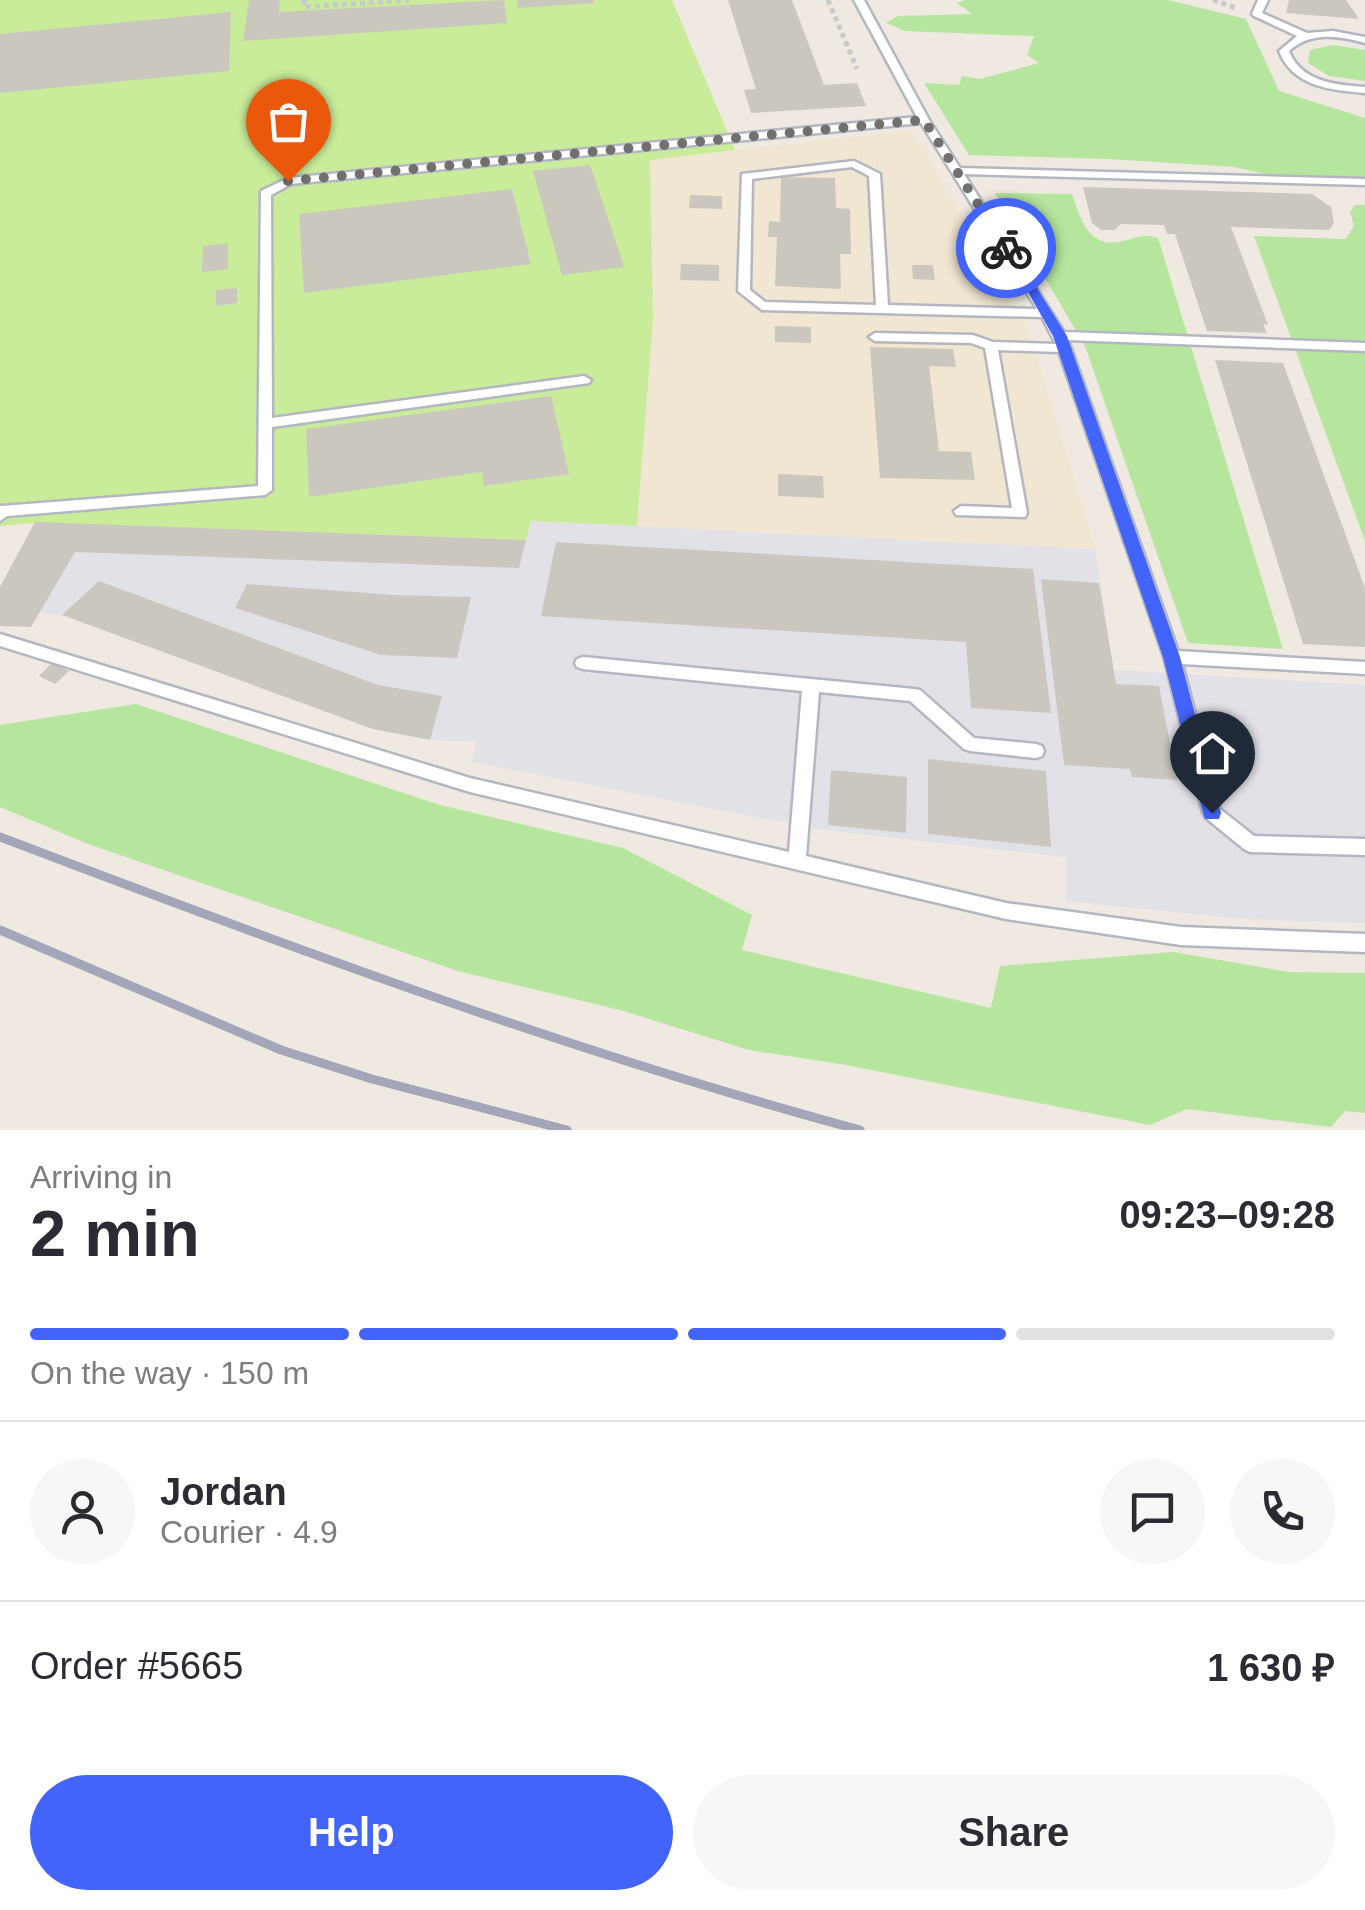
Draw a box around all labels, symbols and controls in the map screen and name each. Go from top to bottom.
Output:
pin [246,79,331,182]
icon: bag [261,94,316,149]
courier [956,198,1056,298]
icon: bike [979,221,1034,276]
pin [1170,711,1255,814]
icon: home [1185,726,1240,781]
text: Arriving in [30,1159,172,1195]
text: 09:23–09:28 [1119,1194,1335,1236]
text: 2 min [30,1197,200,1270]
text: On the way · 150 m [30,1355,309,1391]
button: person [30,1459,135,1564]
button: chat [1100,1459,1205,1564]
button: phone [1230,1459,1335,1564]
text: Jordan [160,1471,287,1513]
text: Courier · 4.9 [160,1514,338,1550]
text: Order #5665 [30,1645,243,1687]
text: 1 630 ₽ [1207,1647,1335,1689]
button: Help [30,1775,673,1890]
button: Share [693,1775,1335,1890]

